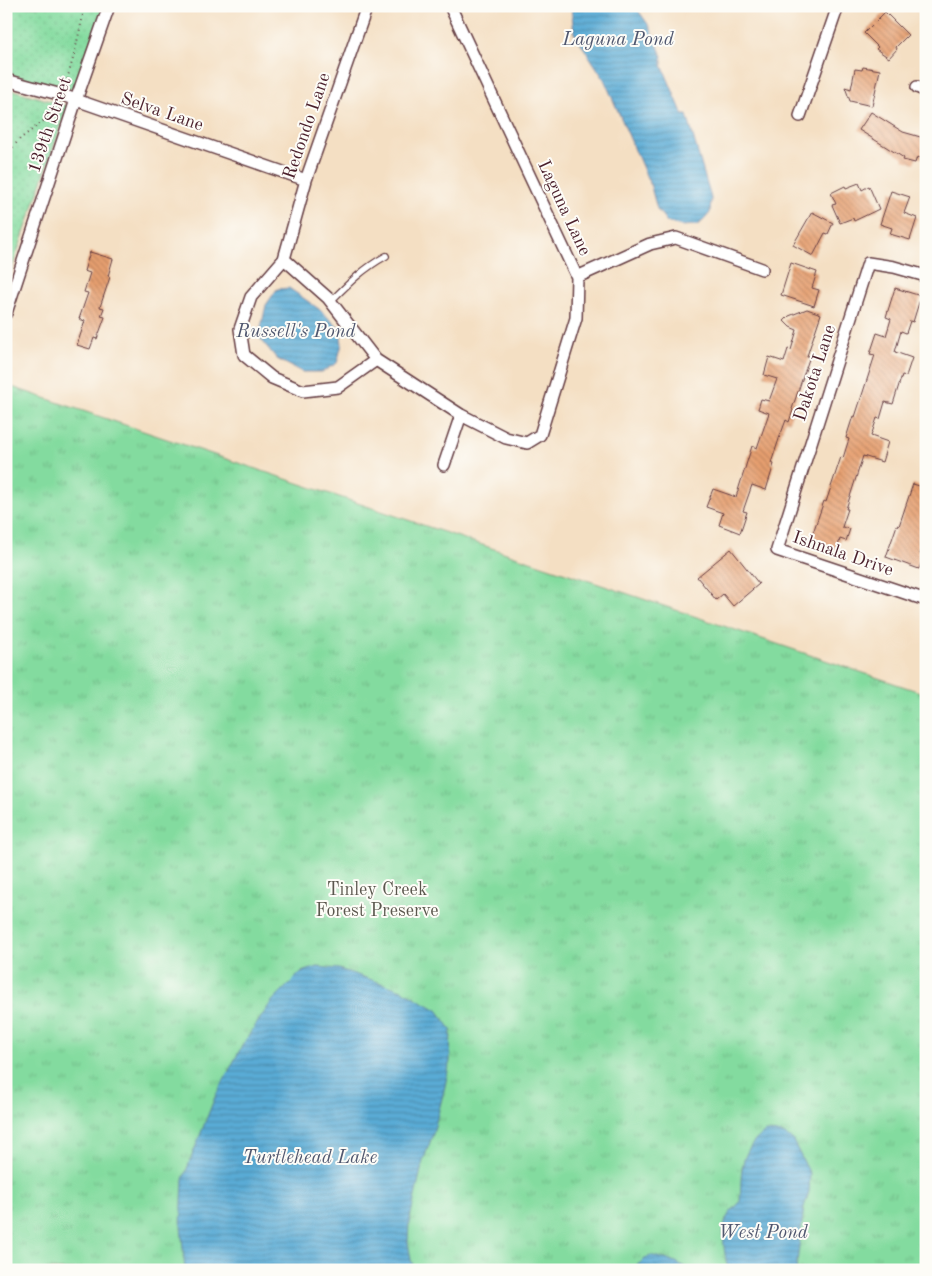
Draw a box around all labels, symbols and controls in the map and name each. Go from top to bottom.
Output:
water label: Laguna Pond [561,31,675,50]
street label: Redondo Lane [280,70,334,182]
street label: 139th Street [25,75,75,175]
street label: Selva Lane [118,89,206,135]
street label: Laguna Lane [534,158,594,258]
street label: Dakota Lane [791,322,839,424]
water label: Russell's Pond [235,323,357,342]
street label: Ishnala Drive [790,528,896,580]
park label: Tinley Creek Forest Preserve [316,881,438,920]
water label: Turtlehead Lake [243,1149,378,1168]
water label: West Pond [718,1224,809,1243]

